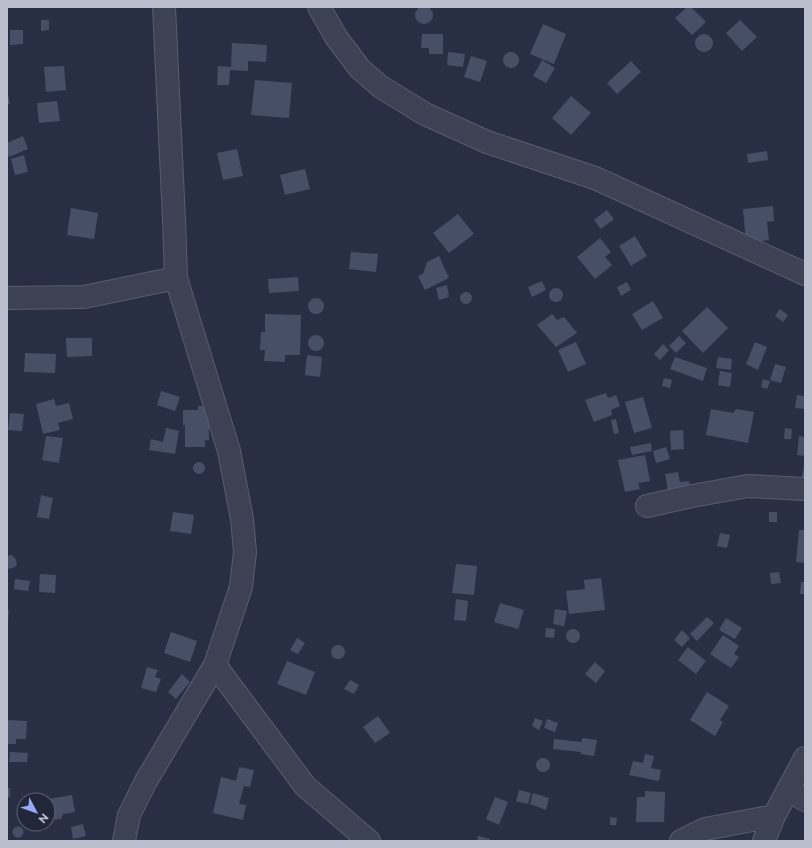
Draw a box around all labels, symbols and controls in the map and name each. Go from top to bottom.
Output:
north arrow [16,792,56,832]
text: N [35,811,52,827]

